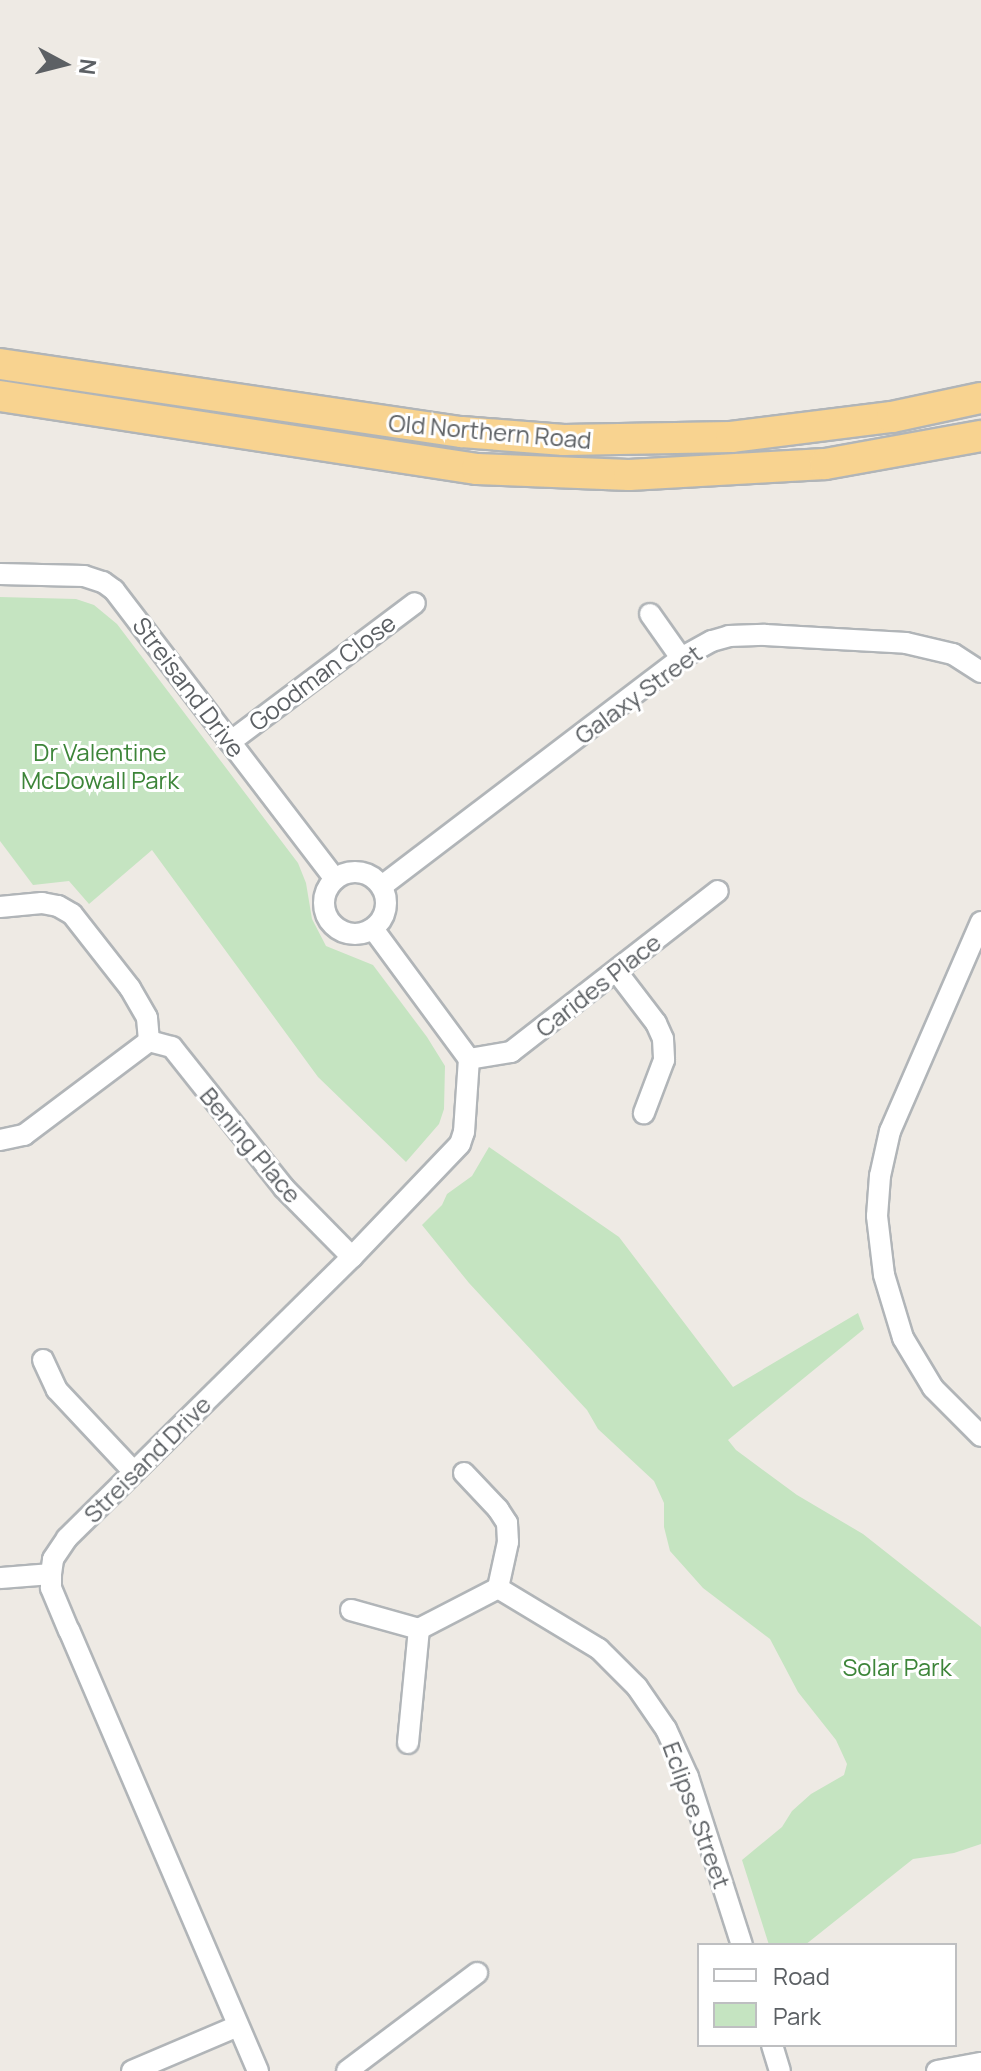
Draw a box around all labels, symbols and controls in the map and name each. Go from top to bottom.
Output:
north arrow [24,24,104,104]
text: N [72,57,104,77]
street label: Old Northern Road [387,408,593,454]
street label: Goodman Close [243,608,401,736]
street label: Streisand Drive [127,611,251,763]
street label: Galaxy Street [569,638,707,750]
park label: Dr Valentine McDowall Park [21,738,179,794]
street label: Carides Place [530,927,666,1043]
street label: Bening Place [194,1081,308,1209]
street label: Streisand Drive [78,1390,216,1528]
park label: Solar Park [842,1653,952,1681]
street label: Eclipse Street [657,1738,737,1892]
legend [697,1943,957,2047]
text: Road [773,1959,830,1992]
text: Park [773,1999,821,2032]

